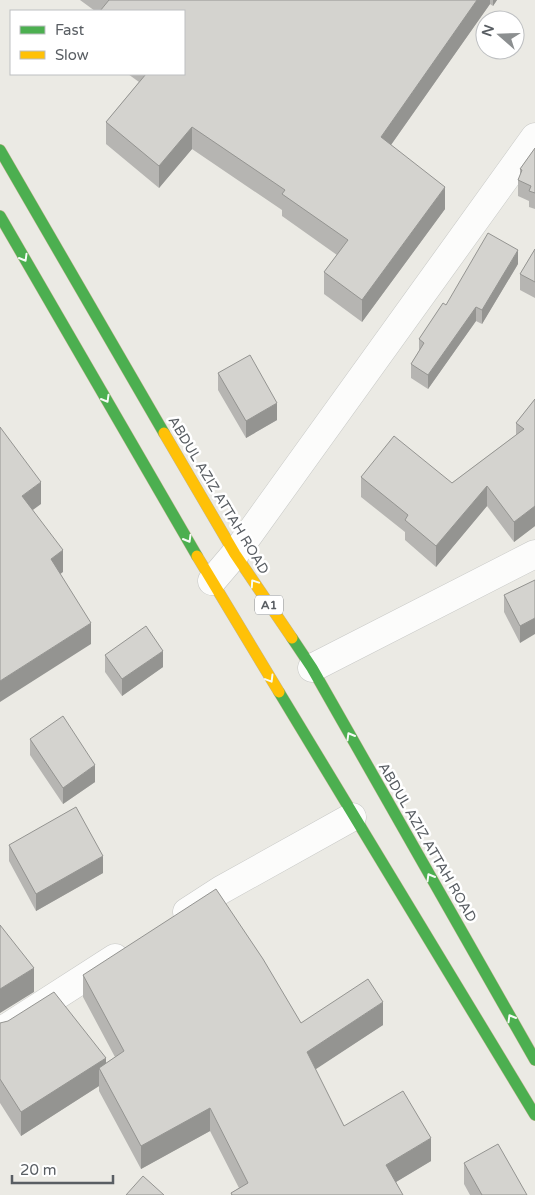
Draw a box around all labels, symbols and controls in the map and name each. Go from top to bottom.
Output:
legend [10,10,185,75]
north arrow [475,10,525,60]
text: Fast [55,21,85,39]
text: N [478,23,498,39]
text: Slow [55,46,89,64]
one-way arrow [18,253,28,262]
one-way arrow [100,394,110,403]
street label: ABDUL AZIZ ATTAH ROAD [165,413,273,577]
one-way arrow [181,534,191,543]
one-way arrow [251,579,260,589]
road number: A1 [255,596,283,614]
one-way arrow [264,674,274,683]
one-way arrow [346,732,356,741]
street label: ABDUL AZIZ ATTAH ROAD [375,759,480,925]
one-way arrow [427,873,437,882]
one-way arrow [507,1014,517,1023]
scale bar [12,1152,114,1184]
text: 20 m [20,1161,57,1179]

